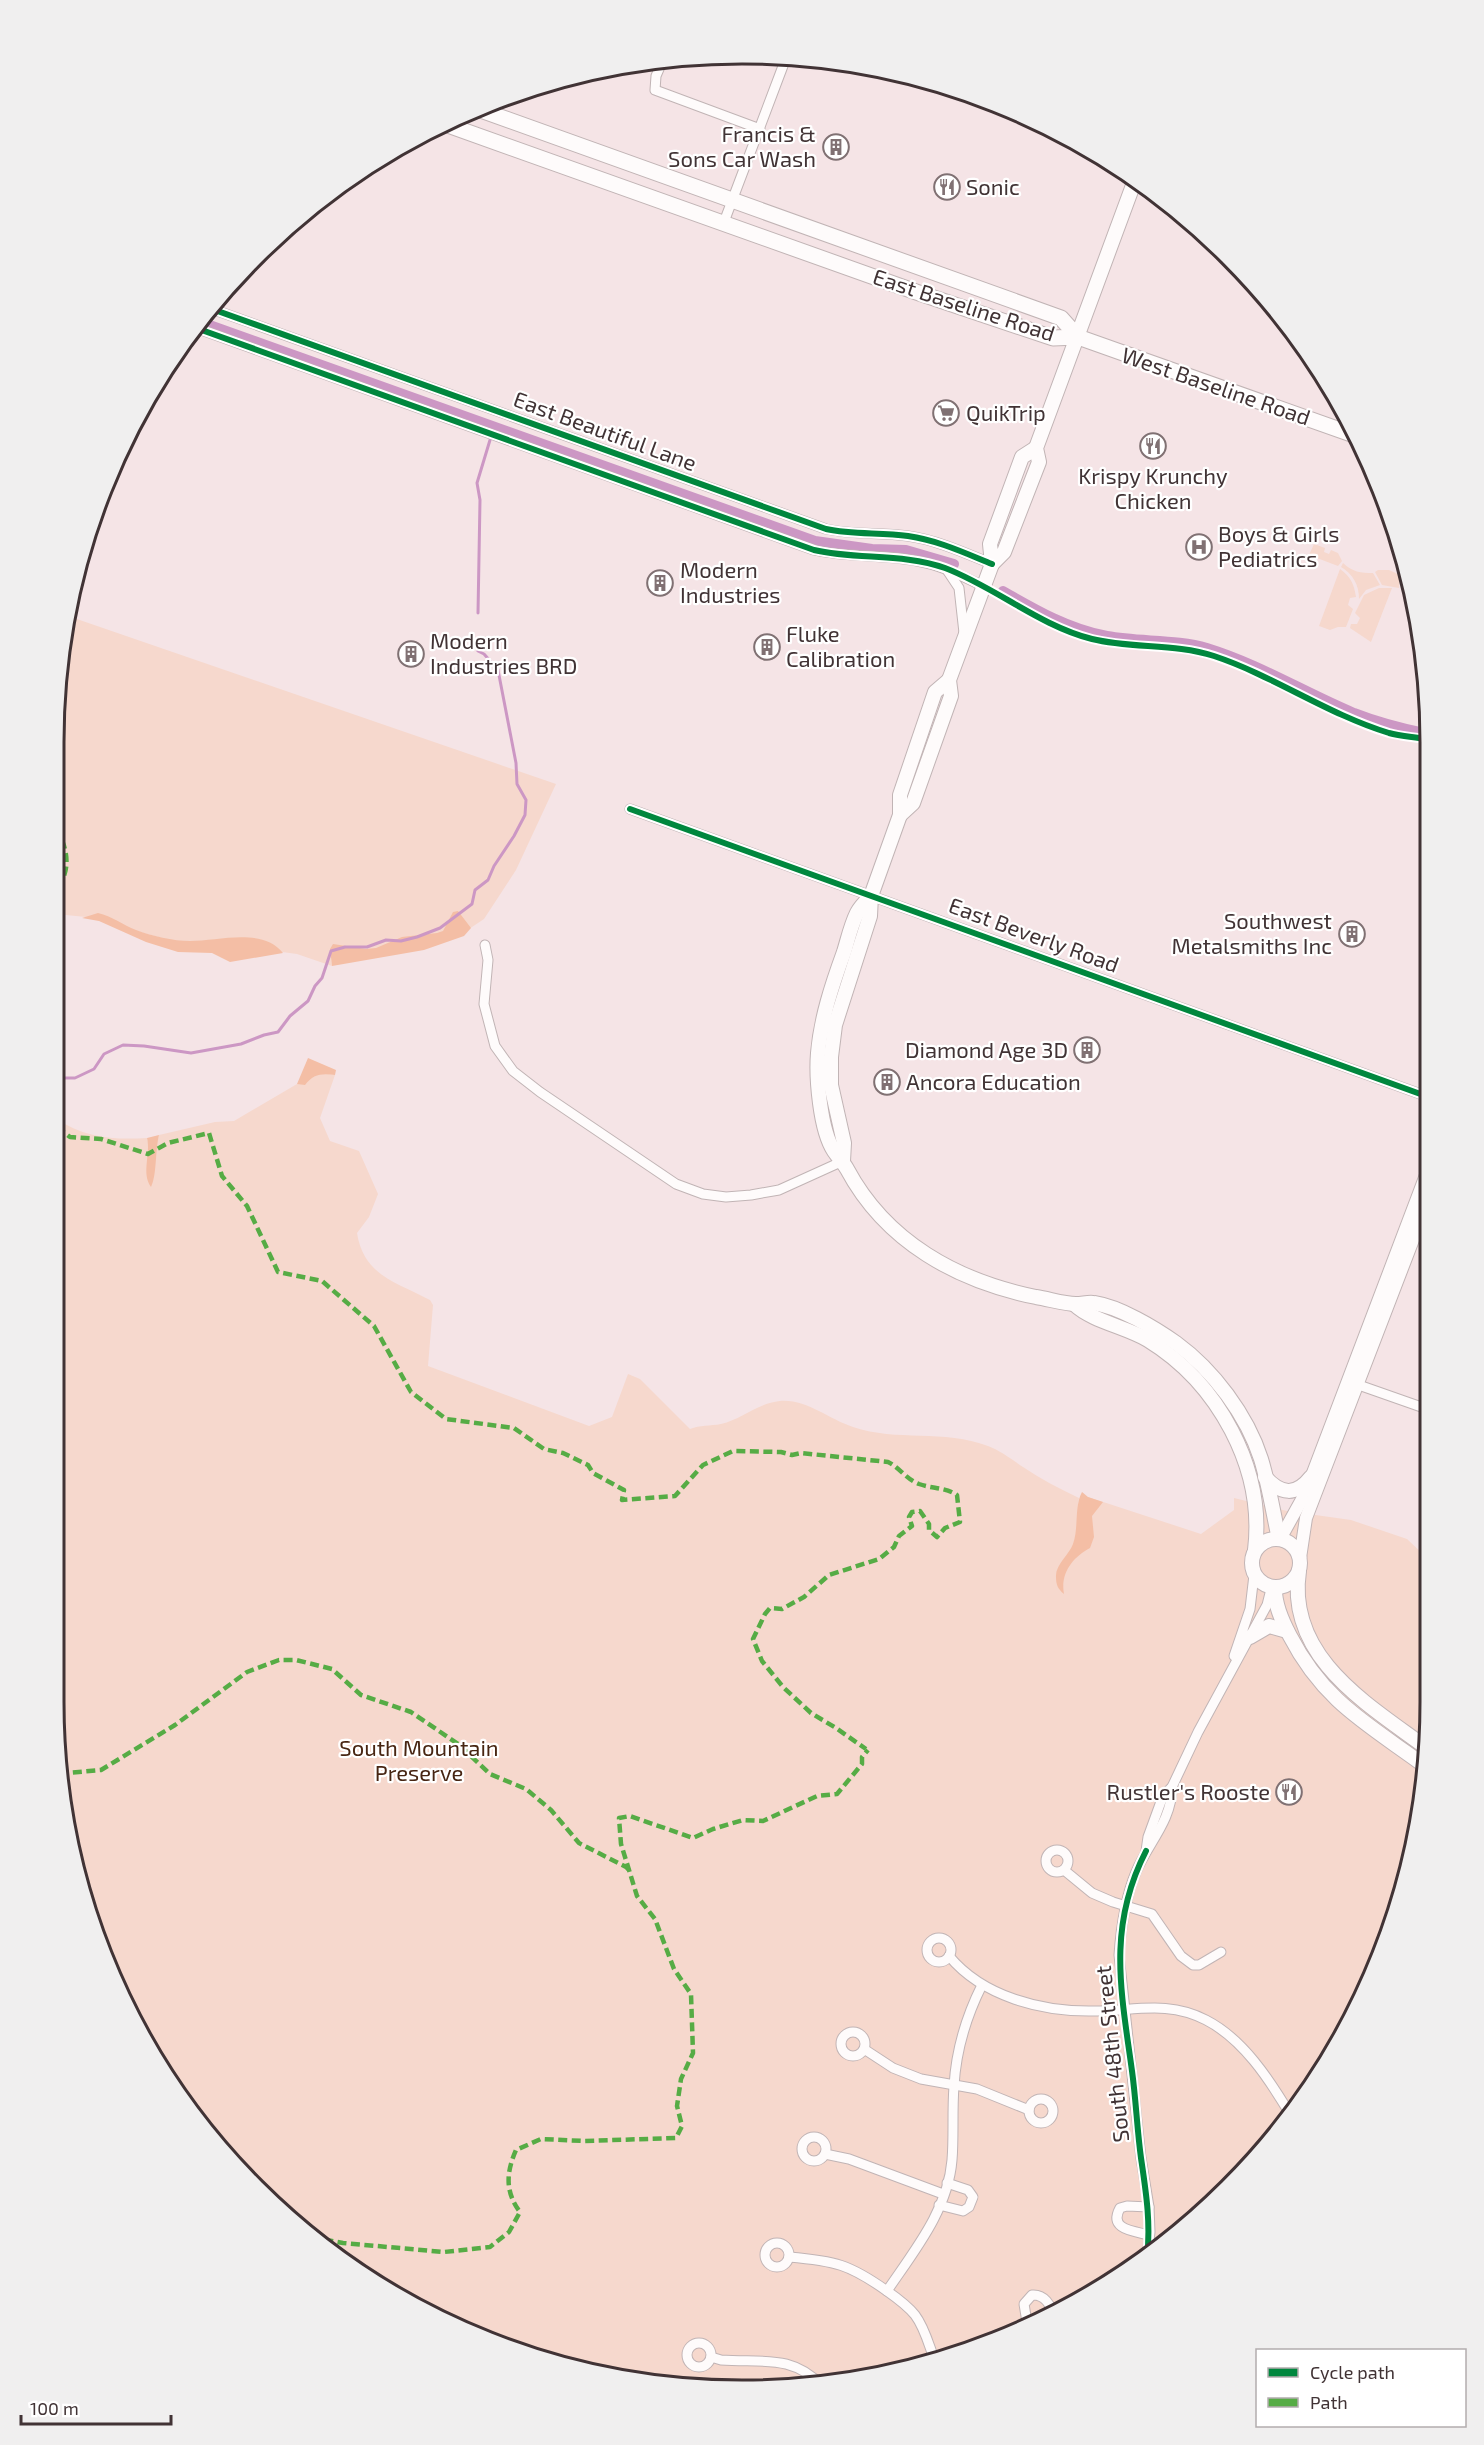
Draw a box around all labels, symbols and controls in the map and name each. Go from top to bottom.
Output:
place label: Francis & Sons Car Wash [668,120,816,171]
building icon: Francis & Sons Car Wash [821,132,851,162]
restaurant icon: Sonic [932,172,962,202]
place label: Sonic [966,173,1020,199]
street label: East Baseline Road [870,262,1059,346]
street label: West Baseline Road [1119,341,1314,430]
street label: East Beautiful Lane [510,385,700,475]
supermarket icon: QuikTrip [931,398,961,428]
place label: QuikTrip [966,399,1046,426]
restaurant icon: Krispy Krunchy Chicken [1138,431,1168,461]
place label: Krispy Krunchy Chicken [1078,462,1228,513]
place label: Boys & Girls Pediatrics [1218,520,1339,571]
hospital icon: Boys & Girls Pediatrics [1184,532,1214,562]
place label: Modern Industries [680,556,781,607]
building icon: Modern Industries [645,568,675,598]
place label: Fluke Calibration [786,620,895,671]
place label: Modern Industries BRD [430,627,577,678]
building icon: Fluke Calibration [752,632,782,662]
building icon: Modern Industries BRD [396,639,426,669]
street label: East Beverly Road [946,891,1123,977]
place label: Southwest Metalsmiths Inc [1171,907,1332,958]
building icon: Southwest Metalsmiths Inc [1337,919,1367,949]
building icon: Diamond Age 3D [1072,1035,1102,1065]
place label: Diamond Age 3D [905,1036,1068,1062]
building icon: Ancora Education [872,1067,902,1097]
place label: Ancora Education [906,1068,1081,1094]
park label: South Mountain Preserve [339,1734,499,1785]
restaurant icon: Rustler's Rooste [1274,1777,1304,1807]
place label: Rustler's Rooste [1107,1778,1270,1804]
street label: South 48th Street [1089,1964,1133,2144]
legend [1256,2349,1466,2427]
text: Cycle path [1310,2361,1395,2383]
scale bar [21,2388,171,2426]
text: Path [1310,2391,1348,2413]
text: 100 m [30,2397,79,2419]

